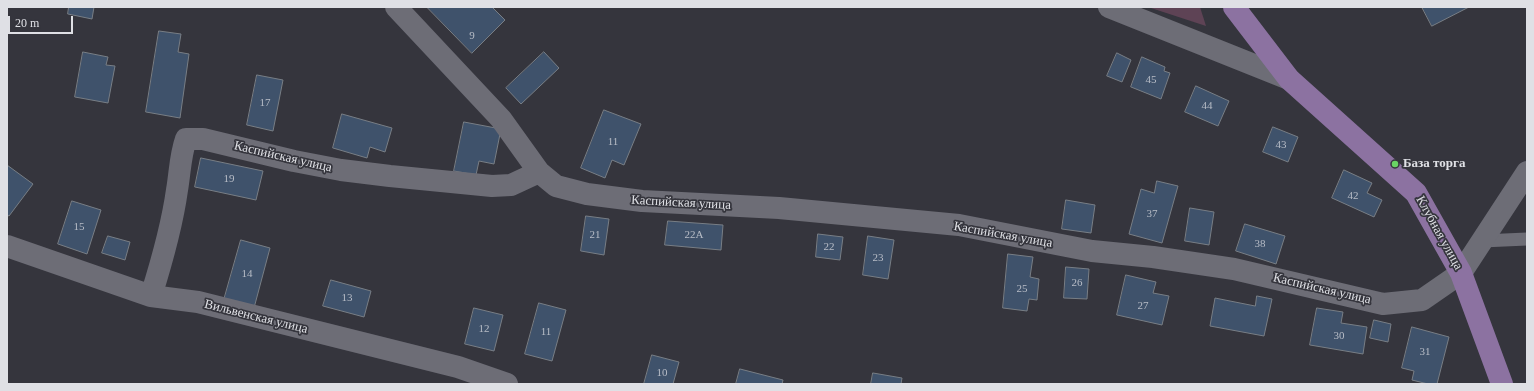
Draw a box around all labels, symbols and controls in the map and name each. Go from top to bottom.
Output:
scale bar [10,8,75,34]
text: 20 m [15,16,39,30]
house number: 9 [469,29,475,43]
house number: 45 [1146,73,1156,87]
house number: 17 [260,96,270,110]
house number: 44 [1202,99,1212,113]
house number: 11 [608,135,618,149]
street label: Каспийская улица [233,138,333,176]
house number: 43 [1276,138,1286,152]
place label: База торга [1403,156,1465,172]
marker: База торга [1390,159,1400,169]
house number: 19 [224,172,234,186]
house number: 42 [1348,189,1358,203]
street label: Каспийская улица [631,193,731,213]
street label: Клубная улица [1412,193,1466,273]
house number: 37 [1146,207,1158,221]
street label: Каспийская улица [952,219,1054,251]
house number: 15 [74,220,84,234]
house number: 21 [590,228,600,242]
house number: 22А [685,228,703,242]
house number: 38 [1254,237,1266,251]
house number: 22 [824,240,834,254]
house number: 23 [872,251,884,265]
house number: 14 [242,267,252,281]
street label: Каспийская улица [1272,270,1372,308]
house number: 26 [1072,276,1082,290]
house number: 25 [1016,282,1028,296]
house number: 13 [342,291,352,305]
street label: Вильвенская улица [203,297,309,337]
house number: 27 [1138,299,1148,313]
house number: 12 [478,322,490,336]
house number: 11 [541,325,551,339]
house number: 30 [1334,329,1344,343]
house number: 31 [1420,345,1430,359]
house number: 10 [656,366,668,380]

